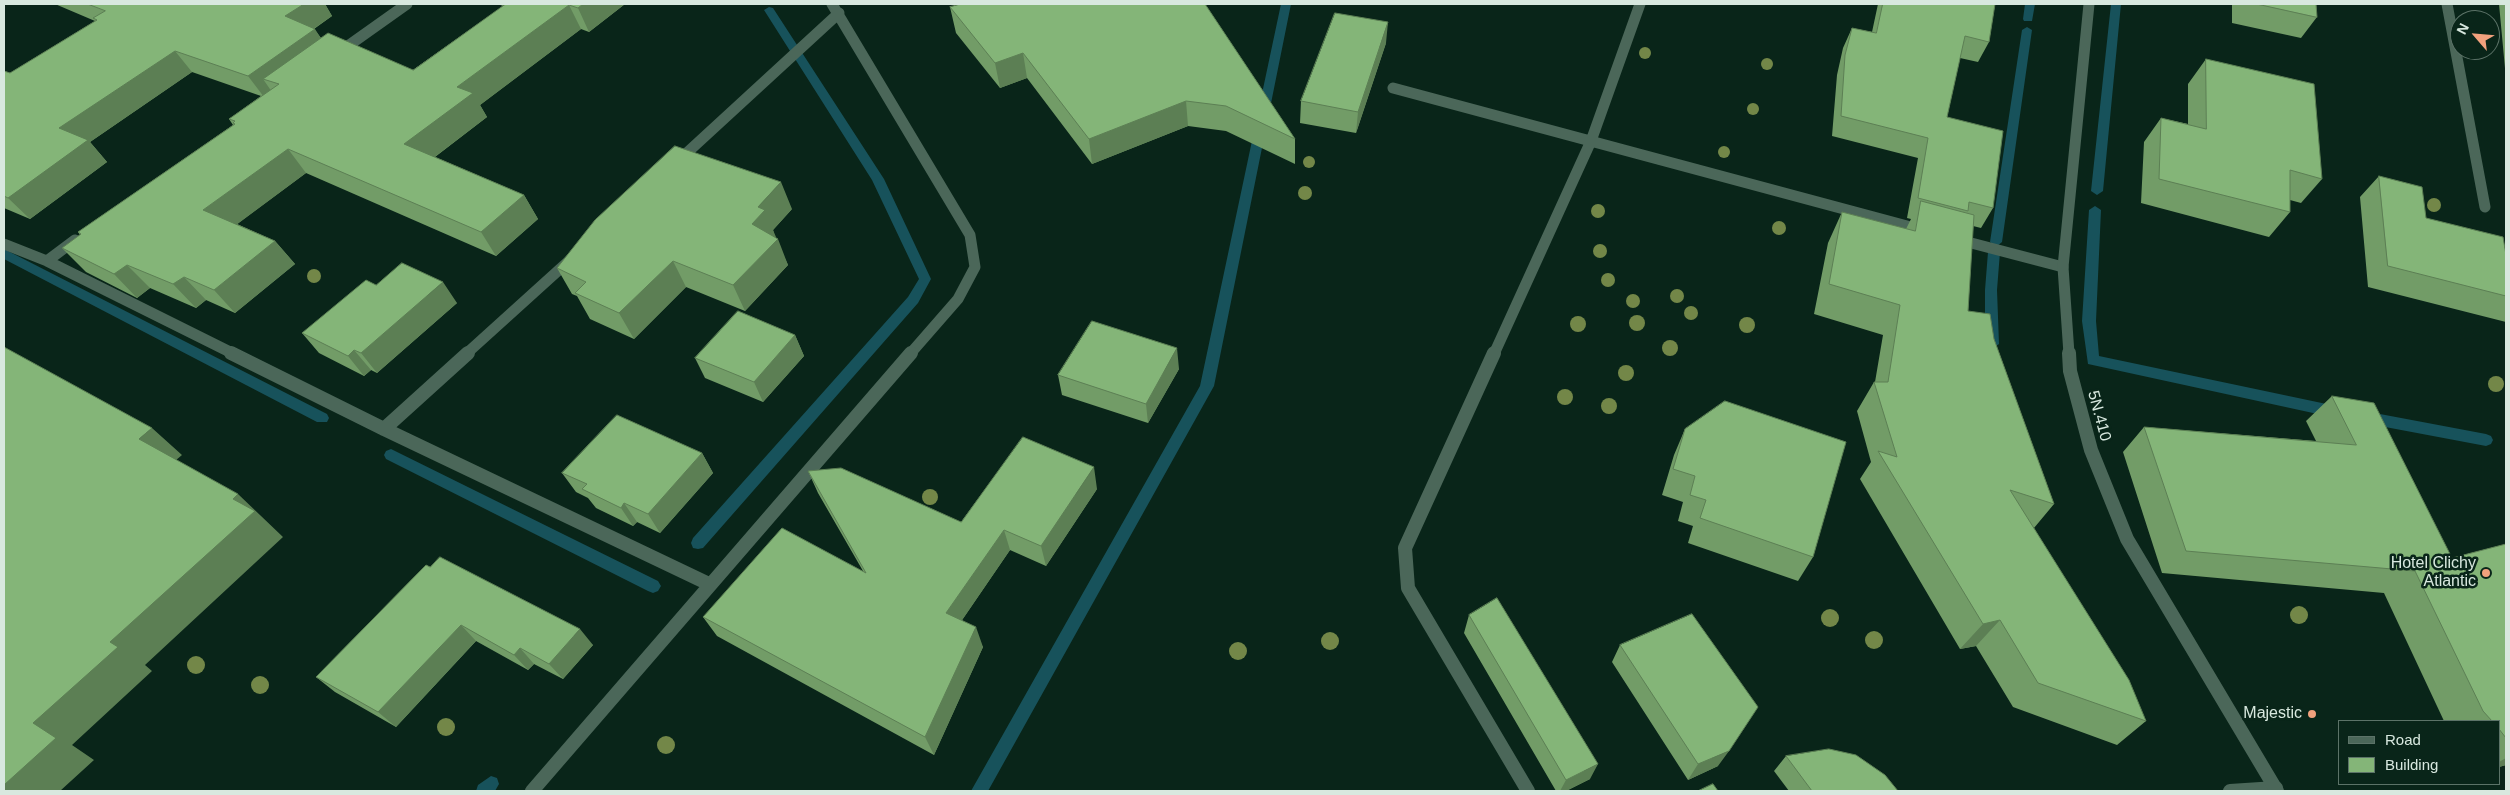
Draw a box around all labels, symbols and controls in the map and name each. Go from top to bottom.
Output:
north arrow [2450,10,2500,60]
text: N [2453,21,2472,37]
street label: 5N.410 [2083,389,2115,443]
place label: Hotel Clichy Atlantic [2391,554,2476,592]
marker: Hotel Clichy Atlantic [2480,567,2492,579]
place label: Majestic [2243,704,2302,724]
marker: Majestic [2306,708,2318,720]
legend [2338,720,2500,785]
text: Road [2385,731,2421,748]
text: Building [2385,756,2438,773]

